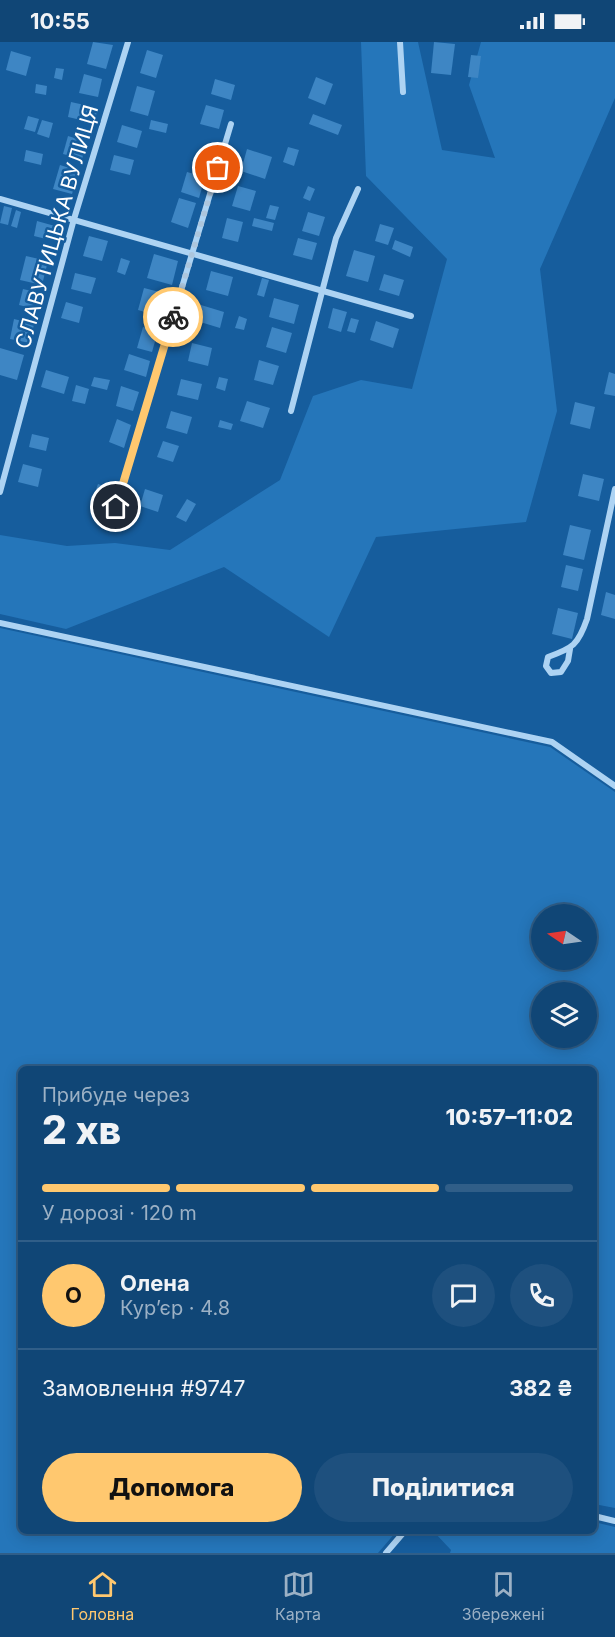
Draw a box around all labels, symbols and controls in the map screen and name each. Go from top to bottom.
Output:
text: 10:55 [30,8,90,34]
street label: СЛАВУТИЦЬКА ВУЛИЦЯ [10,102,103,352]
pin [192,142,243,193]
icon: bag [201,151,234,184]
courier [143,287,203,347]
icon: bike [157,301,190,334]
pin [90,481,141,532]
icon: home [99,490,132,523]
north arrow [531,904,597,970]
map controls [531,904,597,1048]
button: layers [531,982,597,1048]
text: Прибуде через [42,1083,190,1107]
text: 10:57–11:02 [446,1104,573,1130]
text: 2 хв [42,1106,121,1153]
text: У дорозі · 120 m [42,1201,197,1225]
button: chat [432,1264,495,1327]
button: phone [510,1264,573,1327]
text: Олена [120,1270,190,1296]
text: О [65,1282,82,1308]
text: Кур’єр · 4.8 [120,1296,230,1320]
text: Замовлення #9747 [42,1375,245,1401]
text: 382 ₴ [509,1375,573,1401]
button: Допомога [42,1453,302,1522]
button: Поділитися [314,1453,573,1522]
tab: Головна [70,1568,134,1624]
tab: Карта [275,1568,321,1624]
tab: Збережені [462,1568,545,1624]

